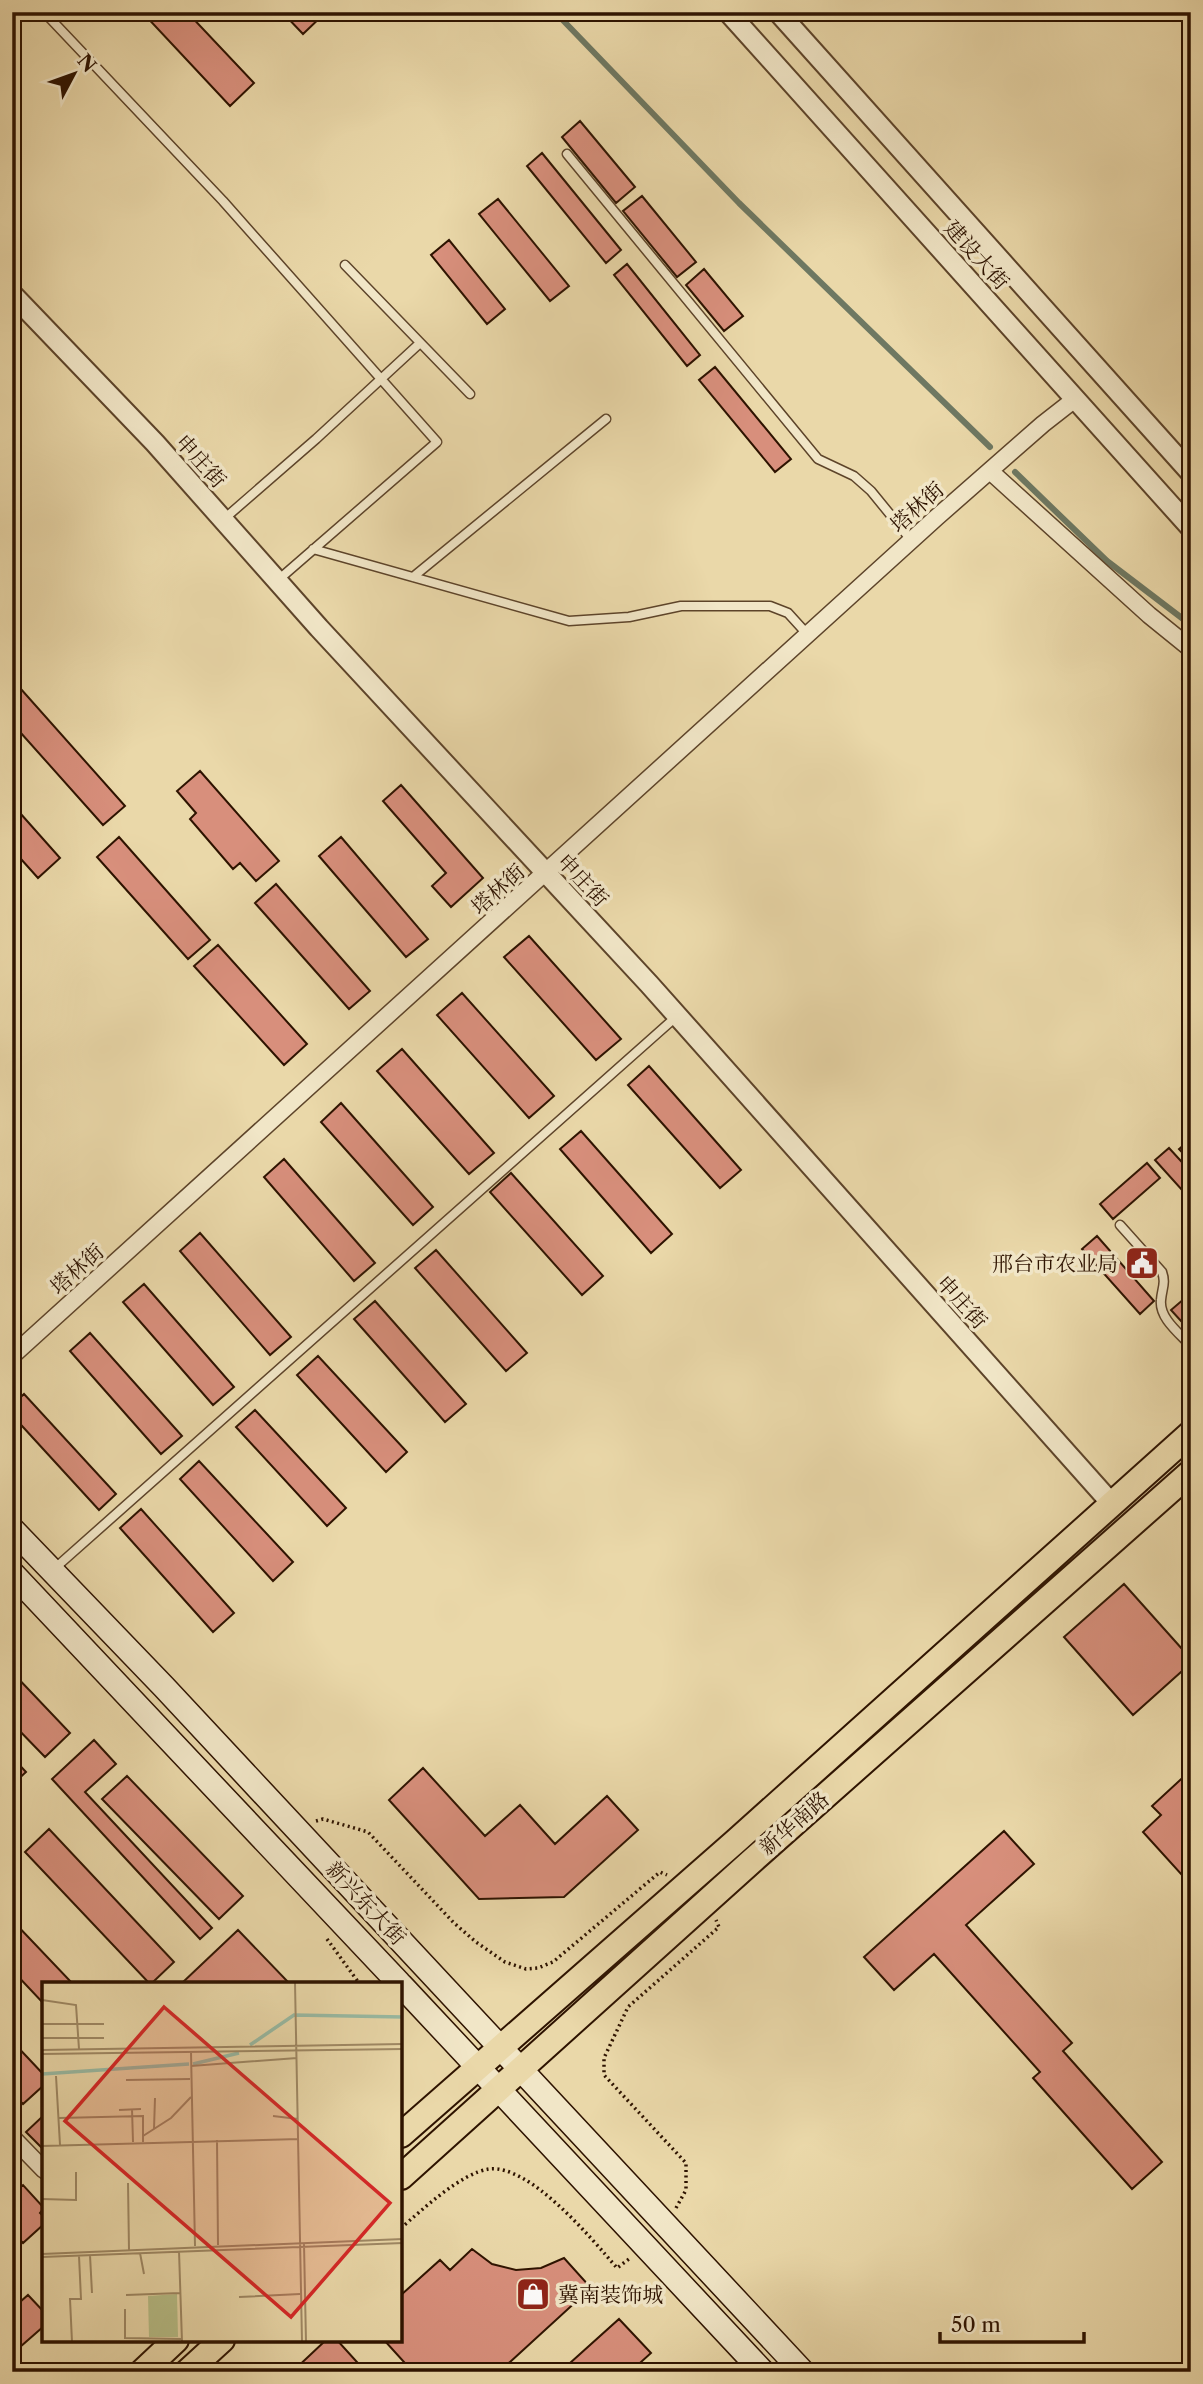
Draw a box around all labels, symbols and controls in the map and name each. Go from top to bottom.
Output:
north arrow [38,38,108,108]
text: N [72,49,101,77]
street label: 建设大街 [940,215,1014,295]
street label: 申庄街 [171,429,231,493]
street label: 塔林街 [885,477,949,537]
street label: 申庄街 [552,848,614,912]
street label: 塔林街 [466,859,530,919]
street label: 塔林街 [45,1239,109,1299]
public building icon: 邢台市农业局 [1123,1244,1161,1282]
place label: 邢台市农业局 [992,1251,1118,1276]
street label: 申庄街 [932,1270,992,1334]
street label: 新华南路 [754,1786,834,1860]
street label: 新兴东大街 [321,1856,411,1950]
inset map [42,1982,402,2342]
shop icon: 冀南装饰城 [514,2275,552,2313]
place label: 冀南装饰城 [558,2282,663,2307]
scale bar [940,2300,1084,2344]
text: 50 m [951,2312,1001,2337]

